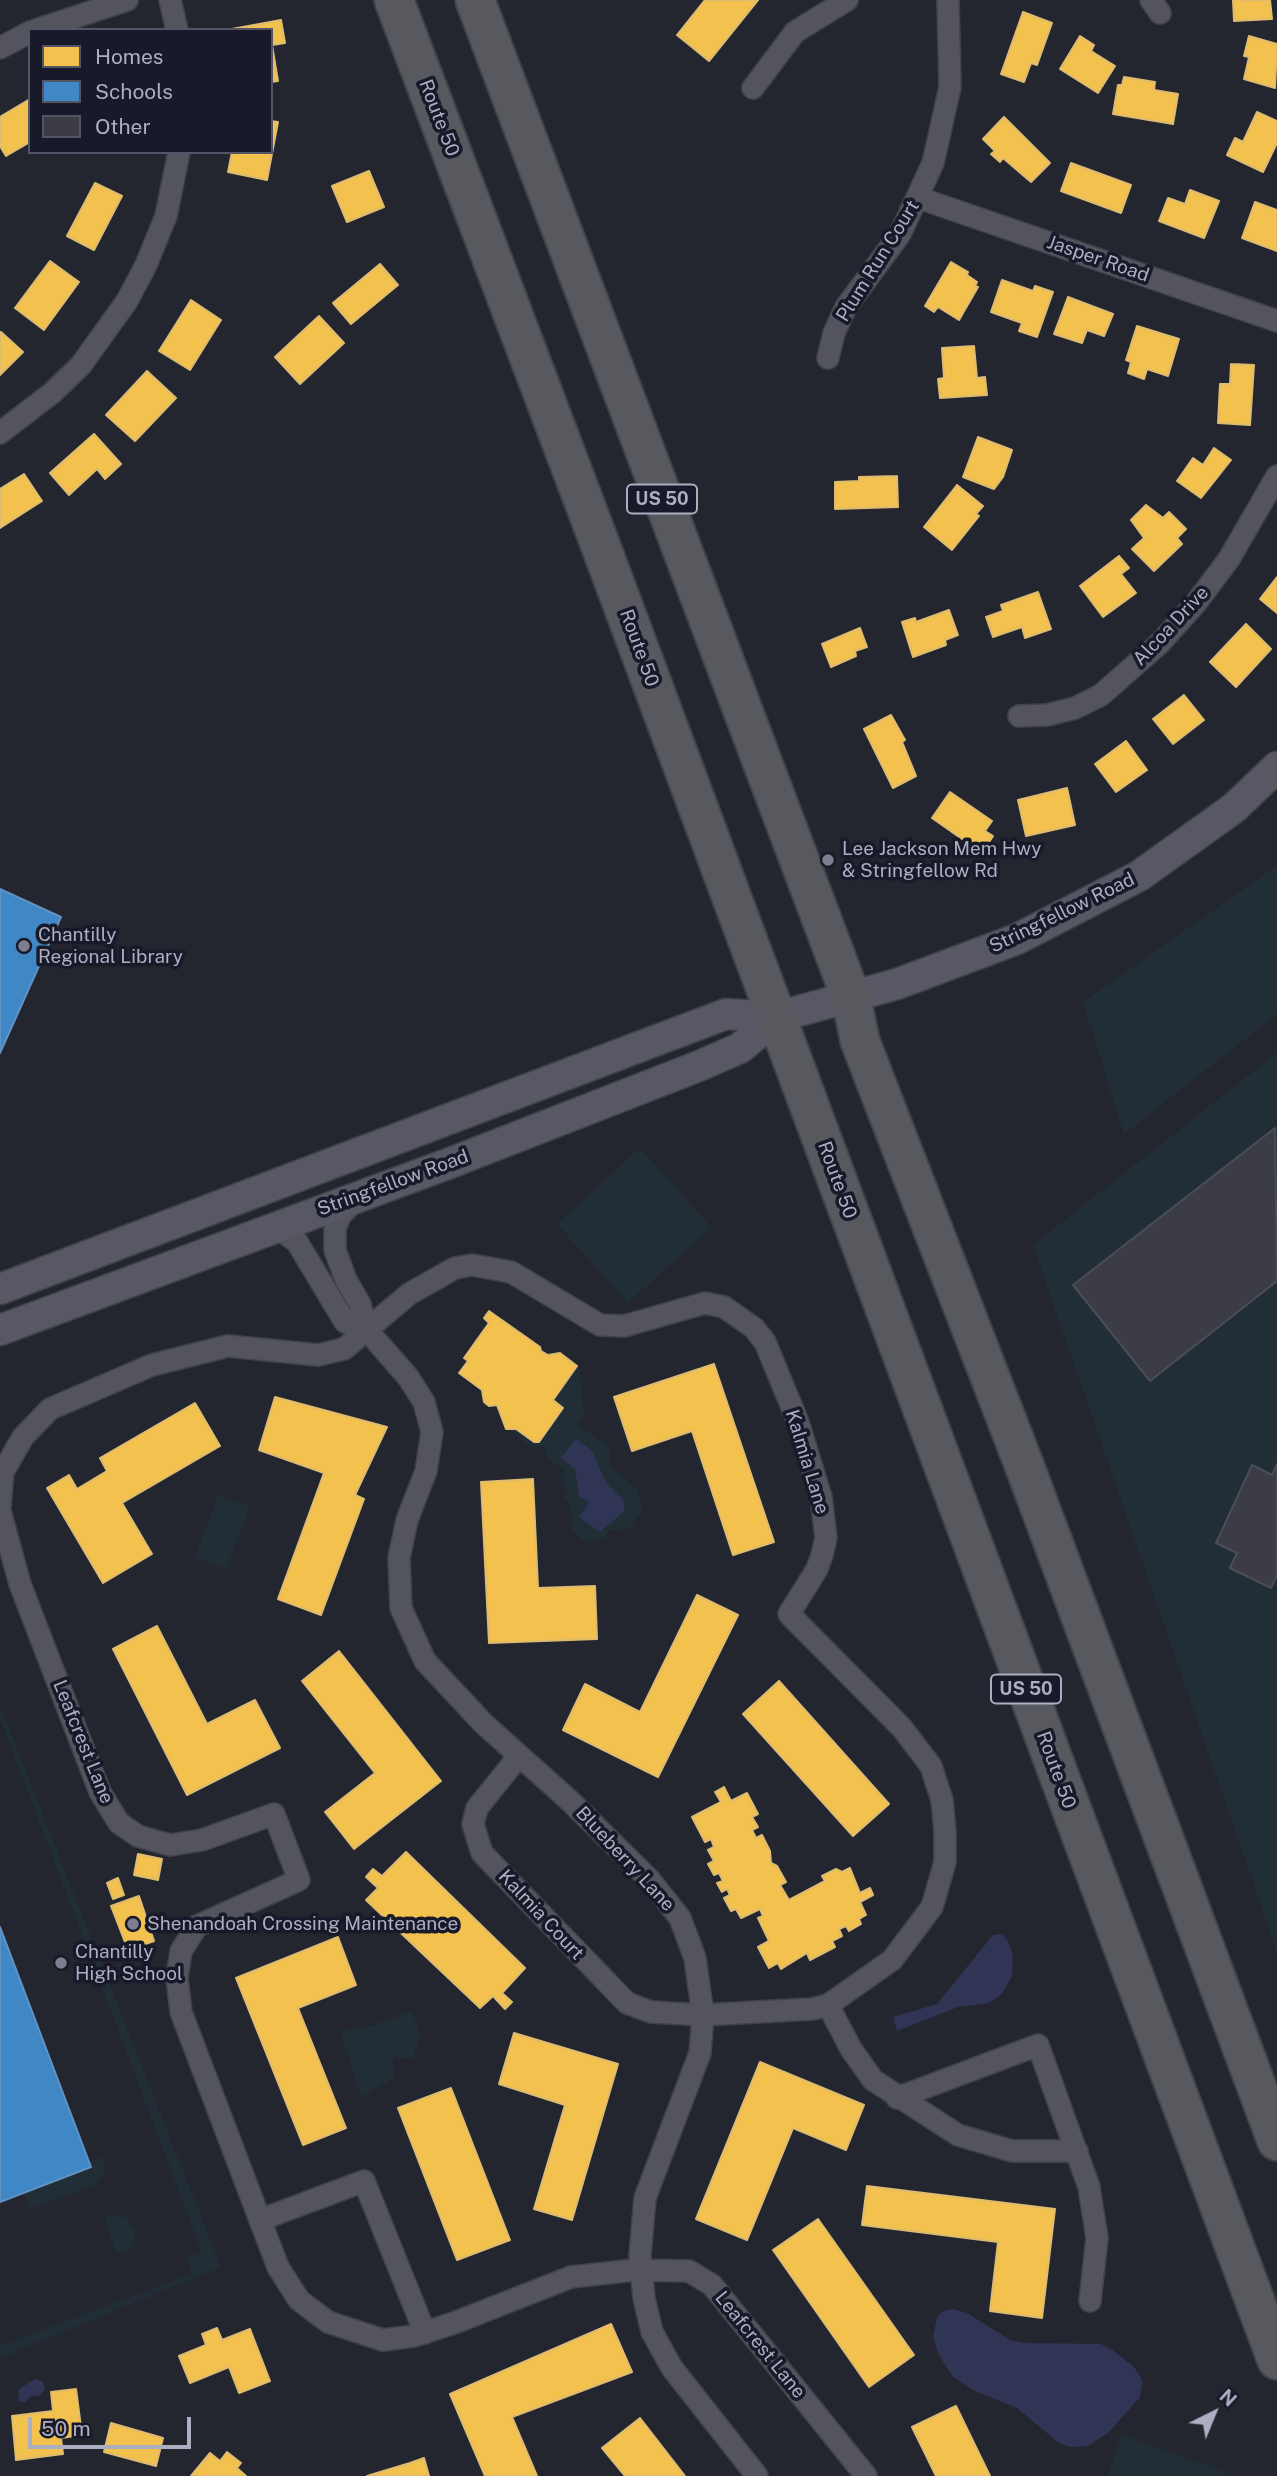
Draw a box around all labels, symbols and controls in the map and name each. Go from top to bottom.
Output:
legend [28,28,273,154]
text: Homes [95,44,163,69]
street label: Route 50 [414,76,464,160]
text: Schools [95,79,173,104]
text: Other [95,114,151,139]
street label: Plum Run Court [832,196,924,326]
street label: Jasper Road [1044,231,1152,287]
road number: US 50 [627,485,697,514]
street label: Alcoa Drive [1128,582,1214,670]
street label: Route 50 [615,606,663,690]
place label: Lee Jackson Mem Hwy & Stringfellow Rd [842,838,1041,882]
marker: Lee Jackson Mem Hwy & Stringfellow Rd [820,852,836,868]
street label: Stringfellow Road [986,868,1138,958]
place label: Chantilly Regional Library [38,924,183,968]
marker: Chantilly Regional Library [16,938,32,954]
street label: Route 50 [813,1138,861,1222]
street label: Stringfellow Road [314,1145,472,1221]
street label: Kalmia Lane [780,1407,834,1517]
road number: US 50 [991,1674,1061,1704]
street label: Leafcrest Lane [48,1677,118,1807]
street label: Route 50 [1032,1728,1080,1812]
street label: Blueberry Lane [571,1802,679,1916]
street label: Kalmia Court [494,1865,588,1965]
place label: Shenandoah Crossing Maintenance [147,1913,458,1935]
marker: Shenandoah Crossing Maintenance [125,1916,141,1932]
place label: Chantilly High School [75,1941,183,1985]
marker: Chantilly High School [53,1955,69,1971]
street label: Leafcrest Lane [710,2287,810,2403]
north arrow [1179,2378,1249,2448]
text: N [1215,2385,1241,2411]
scale bar [32,2402,194,2446]
text: 50 m [41,2416,91,2441]

